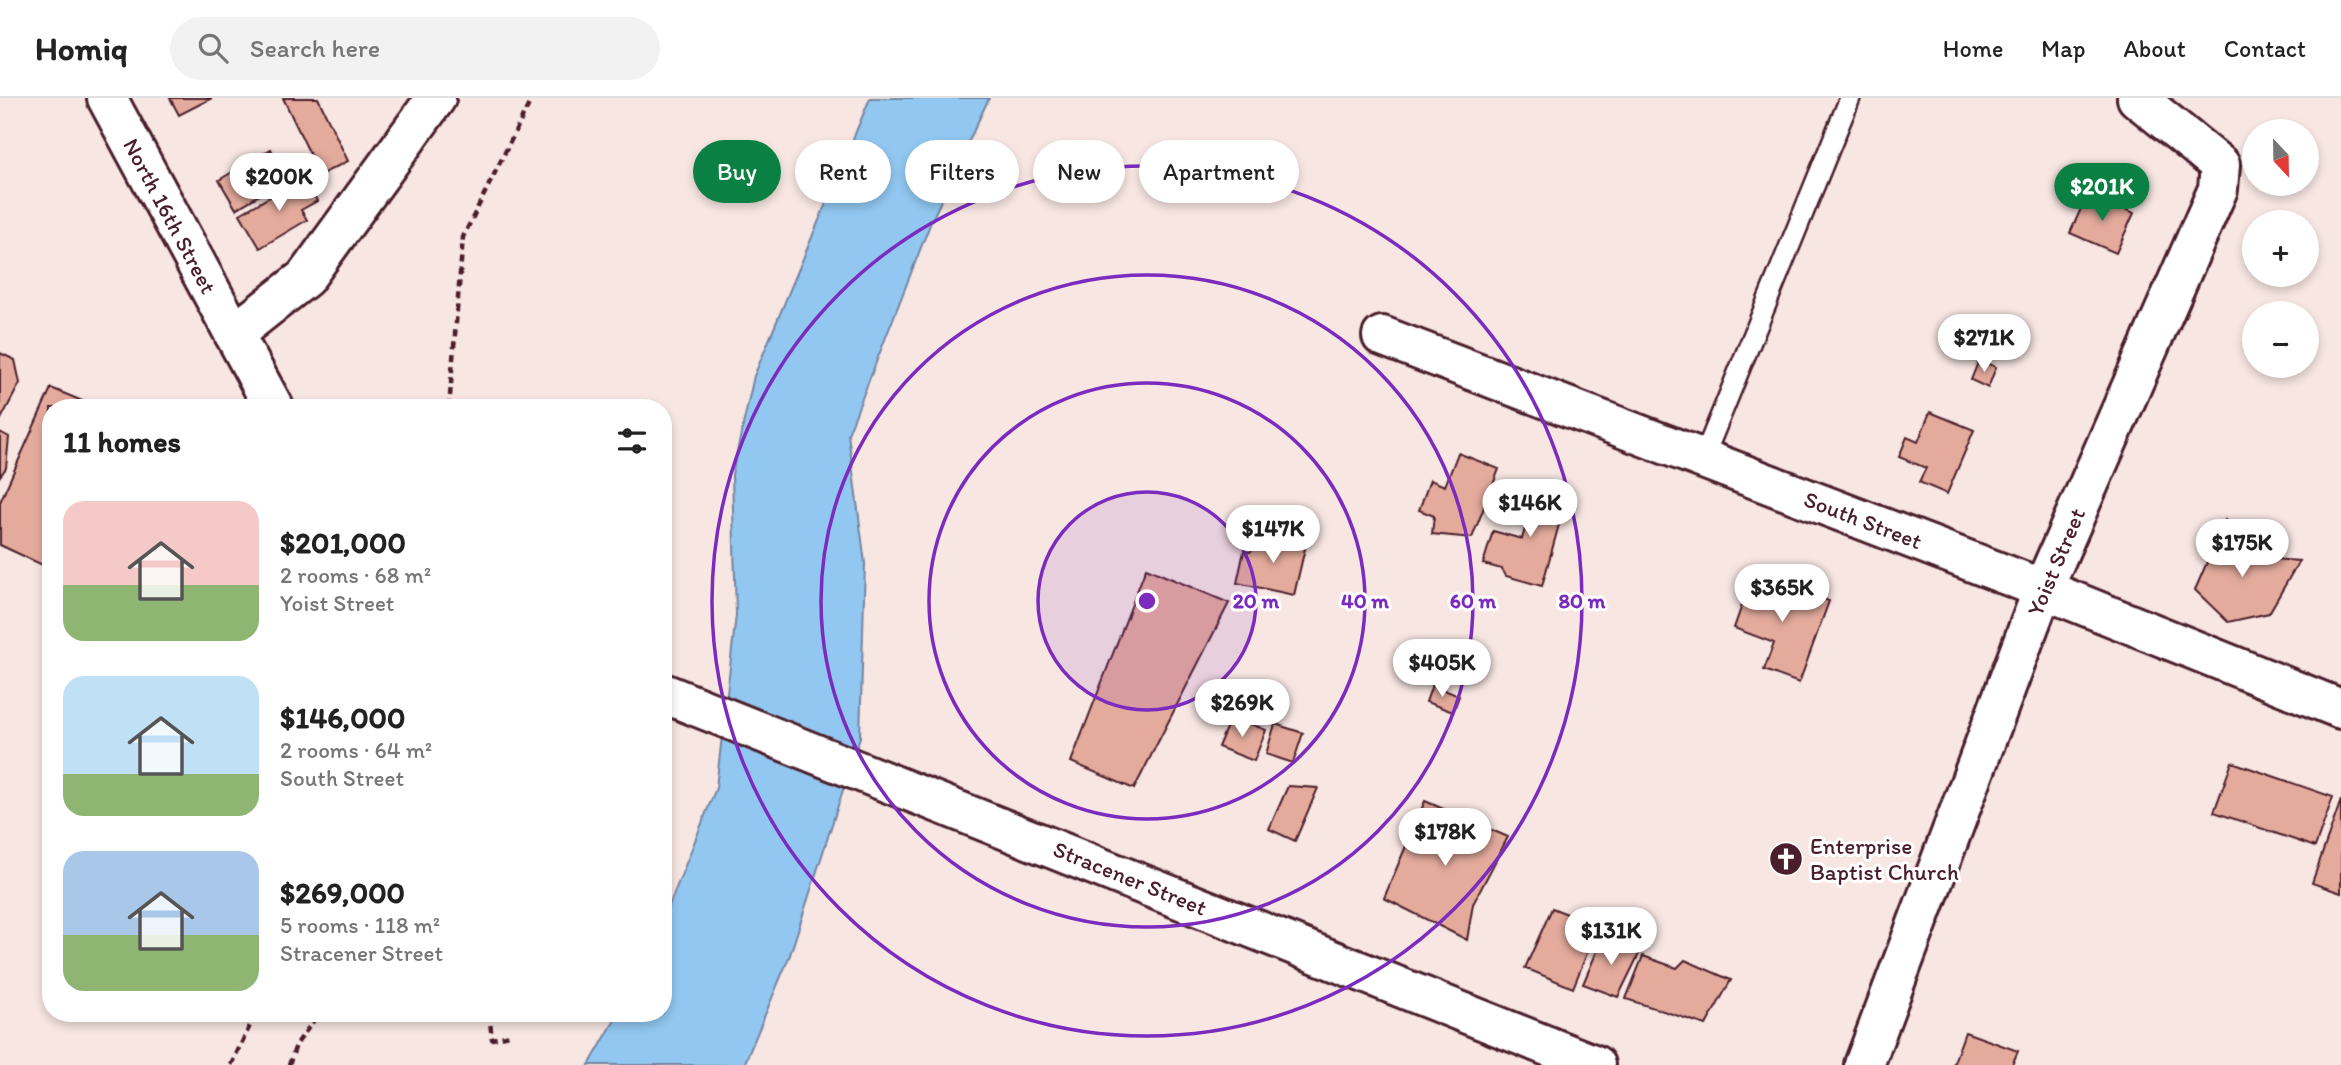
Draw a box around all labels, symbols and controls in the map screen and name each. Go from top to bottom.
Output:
search box [170,17,660,80]
text: Homiq [35,29,128,68]
icon: search [194,29,232,67]
text: Search here [250,32,380,64]
text: Home [1943,34,2003,63]
text: Map [2041,34,2085,63]
text: About [2123,34,2186,63]
text: Contact [2224,34,2306,63]
north arrow [2242,119,2319,196]
map controls [2242,119,2319,378]
street label: North 16th Street [117,133,223,299]
chip: Buy [693,140,781,203]
chip: Rent [795,140,891,203]
chip: Filters [905,140,1019,203]
chip: New [1033,140,1125,203]
chip: Apartment [1139,140,1299,203]
pin: $200K [230,153,328,213]
text: $200K [246,162,312,190]
pin: $201K [2053,164,2151,223]
text: $201K [2070,172,2134,200]
button: + [2242,210,2319,287]
button: − [2242,301,2319,378]
pin: $271K [1935,314,2033,374]
text: $271K [1954,323,2014,351]
icon: filters [613,422,651,460]
text: 11 homes [63,423,181,460]
pin: $146K [1481,480,1579,539]
street label: South Street [1800,485,1926,555]
text: $146K [1498,488,1562,516]
street label: Yoist Street [2021,503,2091,620]
pin: $147K [1224,505,1322,565]
text: $147K [1242,514,1304,542]
pin: $175K [2193,519,2291,579]
text: $201,000 [280,524,406,561]
text: $175K [2212,528,2272,556]
icon: home [119,529,203,613]
text: 2 rooms · 68 m² [280,561,431,589]
pin: $365K [1733,564,1831,624]
text: $365K [1750,573,1814,601]
text: 20 m [1233,588,1280,613]
text: 40 m [1341,588,1389,613]
text: 60 m [1450,588,1497,613]
text: 80 m [1559,588,1606,613]
text: Yoist Street [280,589,394,617]
centre of rings [1135,589,1159,613]
pin: $405K [1393,640,1491,699]
text: $405K [1409,648,1475,676]
pin: $269K [1193,680,1291,739]
text: $269K [1211,688,1273,716]
text: $146,000 [280,699,406,736]
icon: home [119,704,203,788]
text: 2 rooms · 64 m² [280,736,432,764]
text: South Street [280,764,404,792]
pin: $178K [1396,808,1494,868]
text: $178K [1414,817,1476,845]
place label: Enterprise Baptist Church [1810,832,1959,886]
street label: Stracener Street [1049,834,1211,922]
church icon: Enterprise Baptist Church [1767,840,1805,878]
text: $269,000 [280,874,405,911]
icon: home [119,879,203,963]
pin: $131K [1562,908,1660,967]
text: 5 rooms · 118 m² [280,911,440,939]
text: $131K [1581,916,1641,944]
text: Stracener Street [280,939,443,967]

